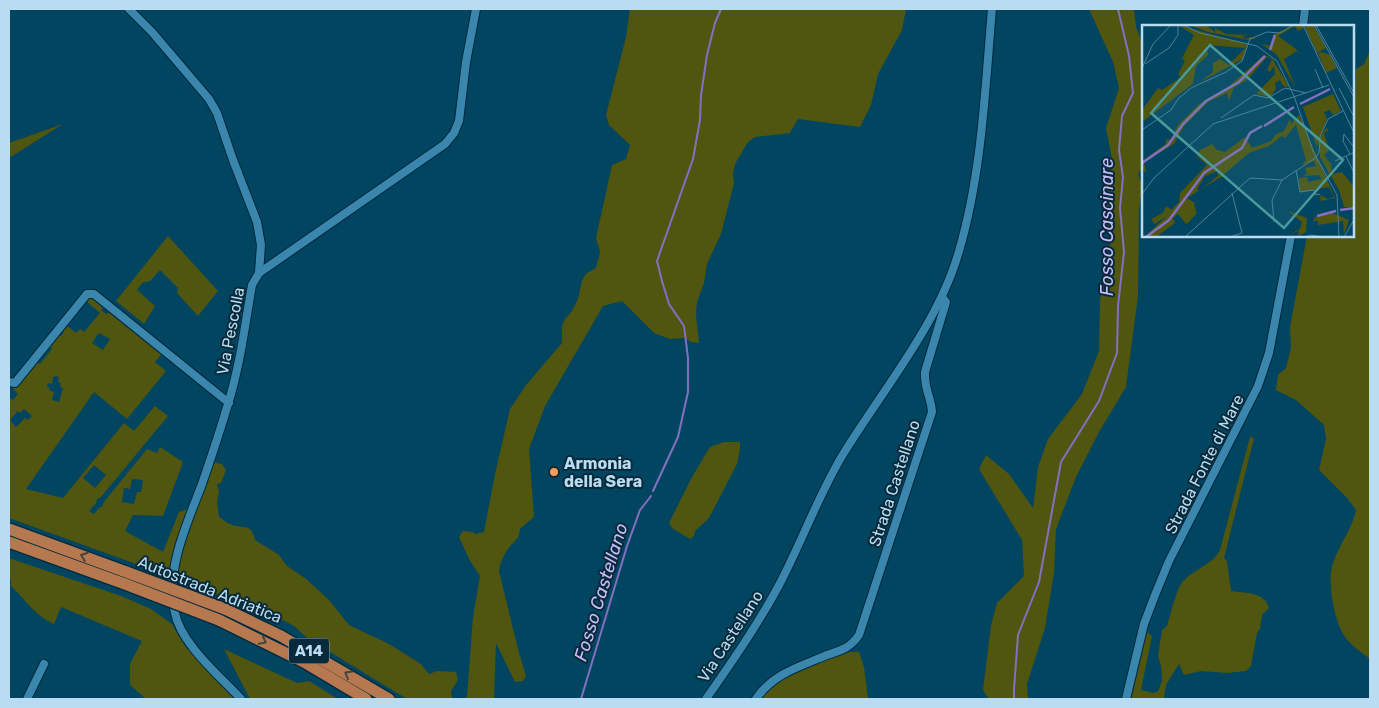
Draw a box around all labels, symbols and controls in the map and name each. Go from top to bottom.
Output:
inset map [1142,25,1354,238]
water label: Fosso Cascinare [1096,158,1118,296]
street label: Via Pescolla [213,286,248,377]
street label: Strada Fonte di Mare [1161,391,1248,537]
street label: Strada Castellano [865,418,924,549]
place label: Armonia della Sera [564,454,642,491]
marker: Armonia della Sera [548,466,560,478]
water label: Fosso Castellano [570,520,632,664]
one-way arrow [80,552,88,562]
street label: Autostrada Adriatica [135,552,284,627]
street label: Via Castellano [694,587,767,686]
one-way arrow [258,635,267,645]
road number: A14 [289,638,329,664]
one-way arrow [344,671,353,680]

